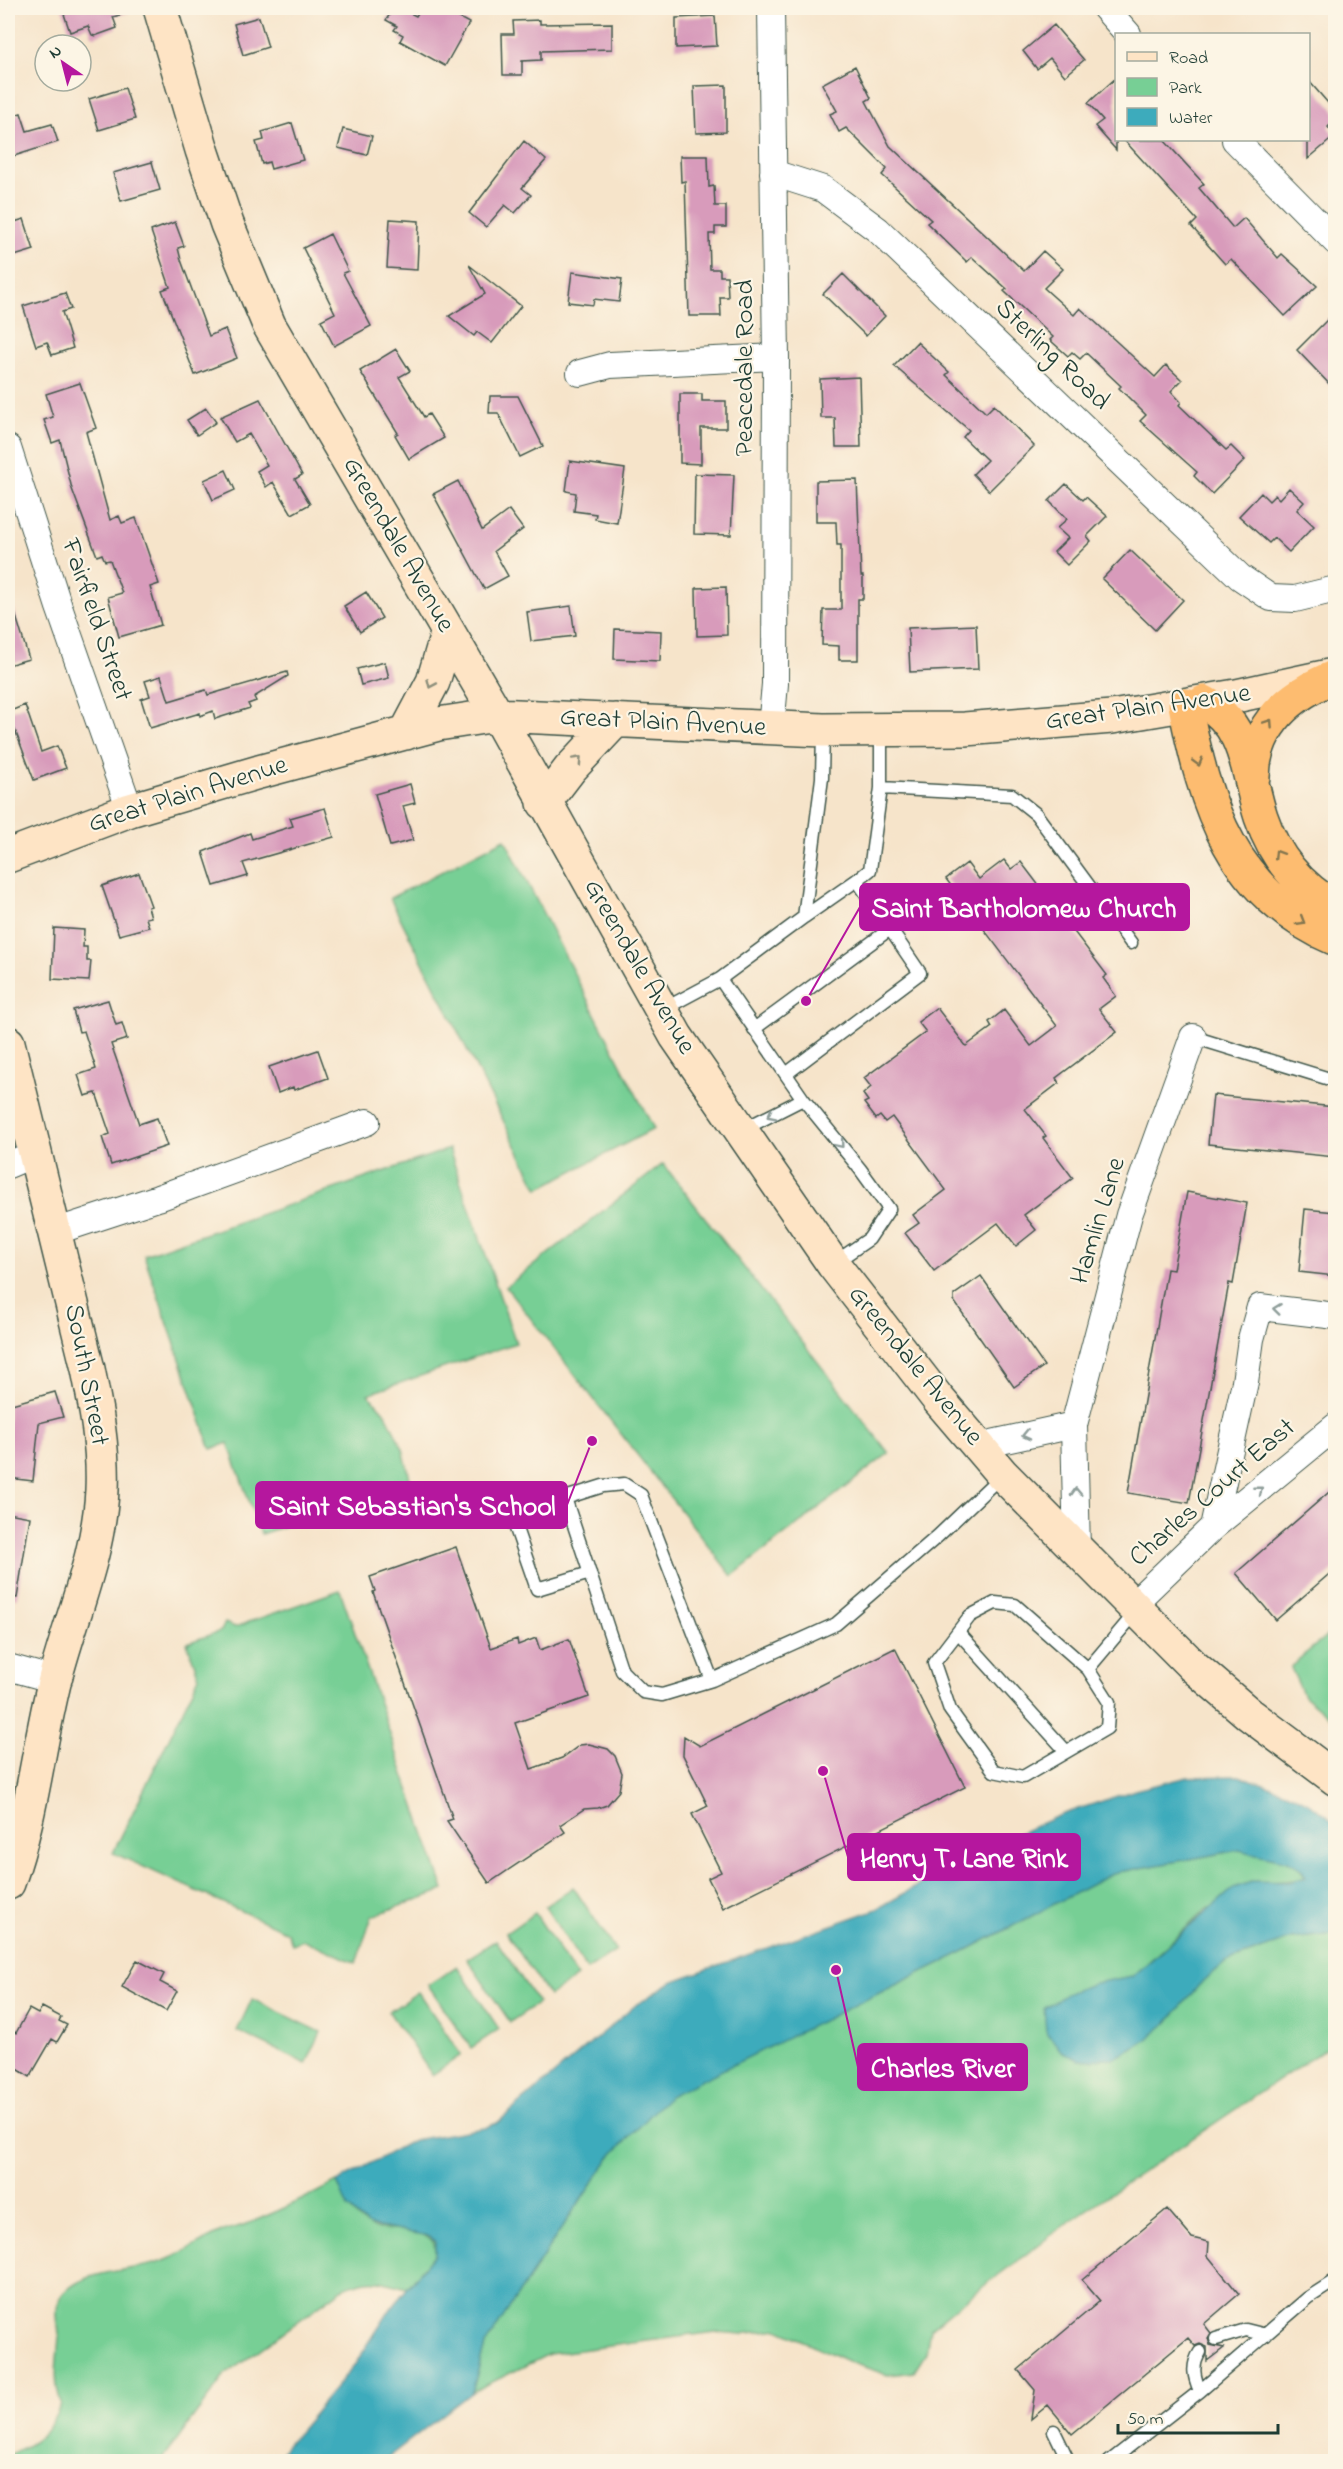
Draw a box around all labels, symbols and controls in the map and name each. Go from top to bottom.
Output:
north arrow [33,33,93,93]
legend [1115,33,1310,141]
text: N [44,39,67,65]
text: Road [1169,46,1208,72]
text: Park [1169,76,1202,102]
text: Water [1169,106,1213,132]
street label: Peacedale Road [726,280,765,456]
street label: Sterling Road [986,290,1118,420]
street label: Greendale Avenue [332,450,465,641]
street label: Fairfield Street [50,533,142,706]
street label: Great Plain Avenue [1043,674,1254,742]
one-way arrow [426,677,438,688]
street label: Great Plain Avenue [559,698,768,748]
one-way arrow [1262,719,1273,730]
street label: Great Plain Avenue [84,746,293,844]
one-way arrow [571,757,582,767]
one-way arrow [1190,757,1203,767]
one-way arrow [1274,850,1286,860]
street label: Greendale Avenue [573,872,706,1063]
callout: Saint Bartholomew Church [860,884,1189,930]
text: Saint Bartholomew Church [871,890,1177,931]
one-way arrow [1295,913,1305,925]
one-way arrow [767,1108,778,1120]
one-way arrow [833,1138,844,1149]
street label: Hamlin Lane [1061,1152,1137,1289]
street label: Greendale Avenue [838,1277,993,1455]
street label: South Street [53,1301,119,1449]
one-way arrow [1273,1303,1282,1316]
street label: Charles Court East [1121,1409,1305,1577]
one-way arrow [1021,1428,1031,1441]
callout: Saint Sebastian's School [256,1482,567,1528]
one-way arrow [1252,1486,1263,1497]
one-way arrow [1069,1487,1082,1496]
text: Saint Sebastian's School [268,1488,556,1529]
callout: Henry T. Lane Rink [848,1834,1080,1880]
text: Henry T. Lane Rink [860,1840,1069,1881]
callout: Charles River [858,2044,1027,2090]
text: Charles River [871,2050,1017,2091]
scale bar [1118,2397,1278,2435]
text: 50 m [1127,2407,1164,2433]

